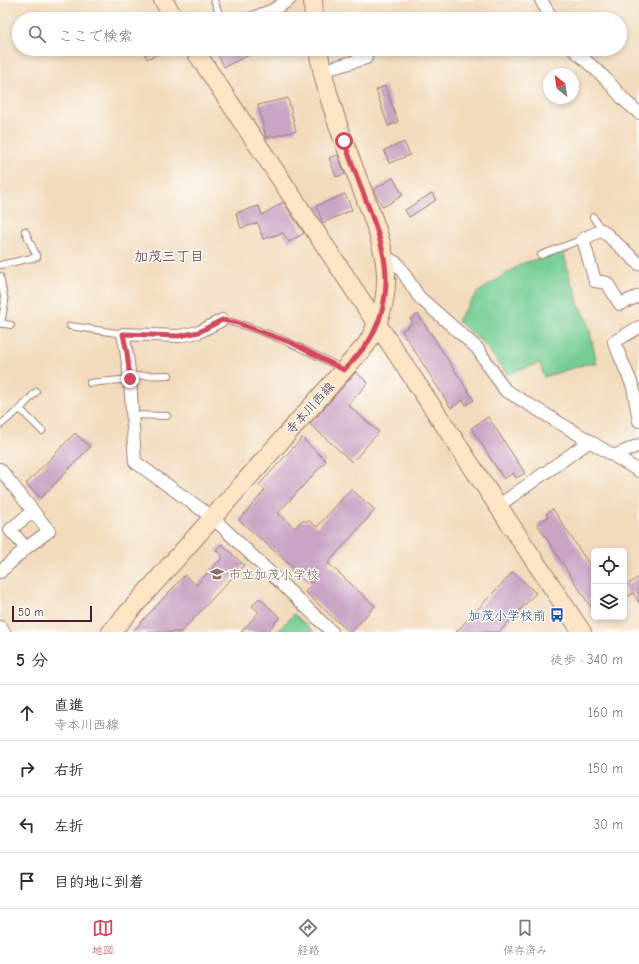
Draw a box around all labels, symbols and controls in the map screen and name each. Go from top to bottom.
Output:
search box [12,12,627,56]
icon: search [26,23,48,45]
text: ここで検索 [58,27,133,45]
north arrow [543,68,579,104]
route start [335,132,353,150]
district label: 加茂三丁目 [134,248,204,265]
route end [121,370,139,388]
street label: 寺本川西線 [283,378,338,437]
map controls [591,548,627,620]
button: locate [591,548,627,584]
school or university icon: 市立加茂小学校 [209,566,225,582]
place label: 市立加茂小学校 [228,567,319,582]
button: layers [591,584,627,620]
scale bar [12,604,92,623]
text: 50 m [18,606,43,619]
bus stop icon: 加茂小学校前 [549,607,565,623]
place label: 加茂小学校前 [468,608,546,623]
text: 5 分 [16,651,48,670]
text: 徒歩 · 340 m [550,652,623,667]
text: 直進 [54,696,84,714]
icon: ahead [16,702,38,724]
text: 160 m [588,705,623,720]
text: 寺本川西線 [54,717,119,732]
icon: right [16,758,38,780]
text: 右折 [54,761,84,779]
text: 150 m [588,761,623,776]
icon: left [16,814,38,836]
text: 左折 [54,817,84,835]
text: 30 m [593,817,623,832]
icon: arrive [16,870,38,892]
text: 目的地に到着 [54,873,144,891]
tab: 地図 [92,917,114,957]
tab: 経路 [297,917,319,957]
tab: 保存済み [503,917,547,957]

